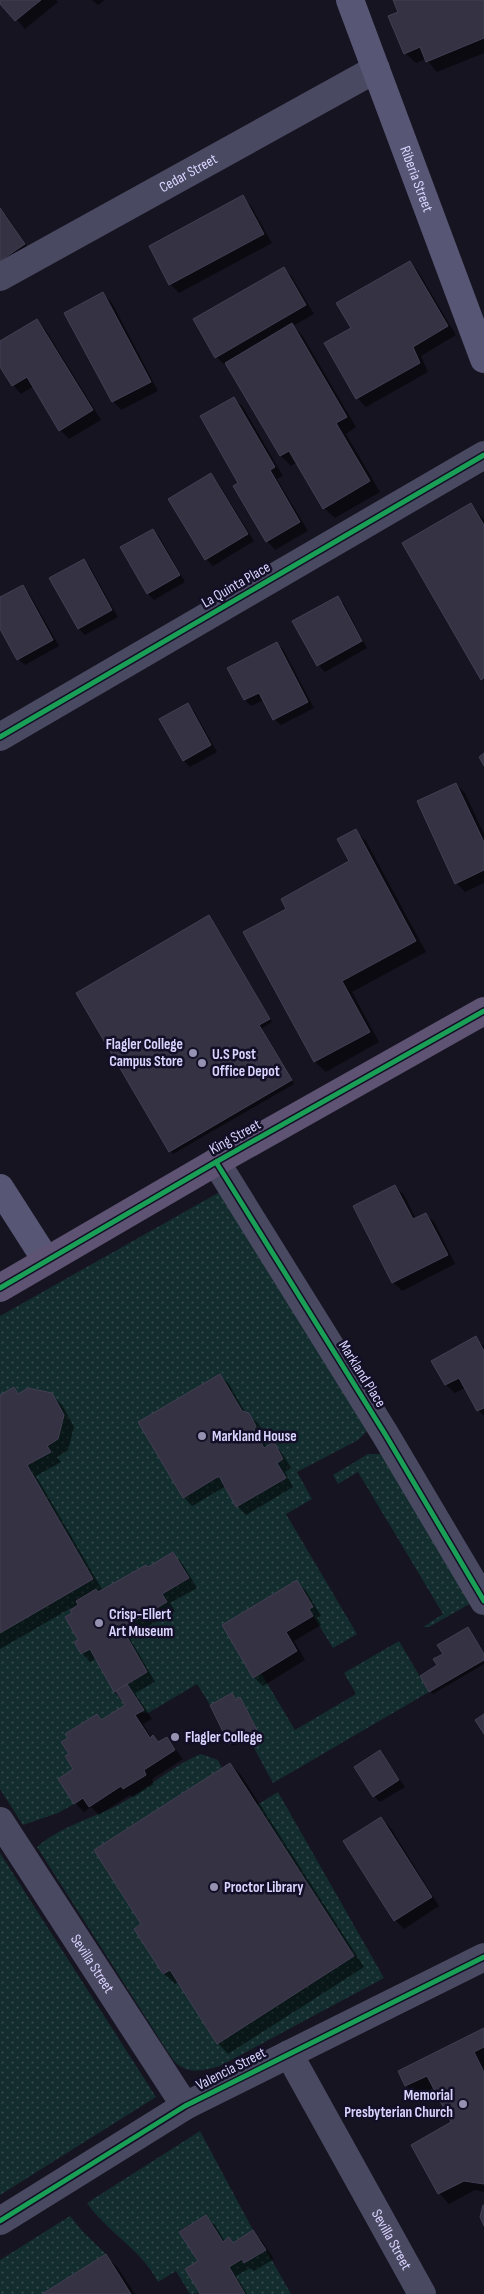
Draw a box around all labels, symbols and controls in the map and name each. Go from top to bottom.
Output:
street label: Riberia Street [396,143,438,215]
street label: Cedar Street [156,149,221,197]
street label: La Quinta Place [198,558,274,612]
place label: Flagler College Campus Store [106,1035,183,1071]
place label: U.S Post Office Depot [212,1045,280,1081]
marker: Flagler College Campus Store [187,1047,199,1059]
marker: U.S Post Office Depot [196,1057,208,1069]
street label: King Street [206,1115,264,1159]
street label: Markland Place [334,1337,390,1411]
place label: Markland House [212,1427,297,1446]
marker: Markland House [196,1430,208,1442]
place label: Crisp-Ellert Art Museum [108,1605,173,1641]
marker: Crisp-Ellert Art Museum [93,1617,105,1629]
place label: Flagler College [185,1728,262,1747]
marker: Flagler College [169,1731,181,1743]
place label: Proctor Library [224,1878,304,1897]
marker: Proctor Library [208,1881,220,1893]
street label: Sevilla Street [67,1931,119,1997]
street label: Valencia Street [193,2043,270,2095]
place label: Memorial Presbyterian Church [344,2086,453,2122]
marker: Memorial Presbyterian Church [457,2098,469,2110]
street label: Sevilla Street [367,2206,416,2273]

